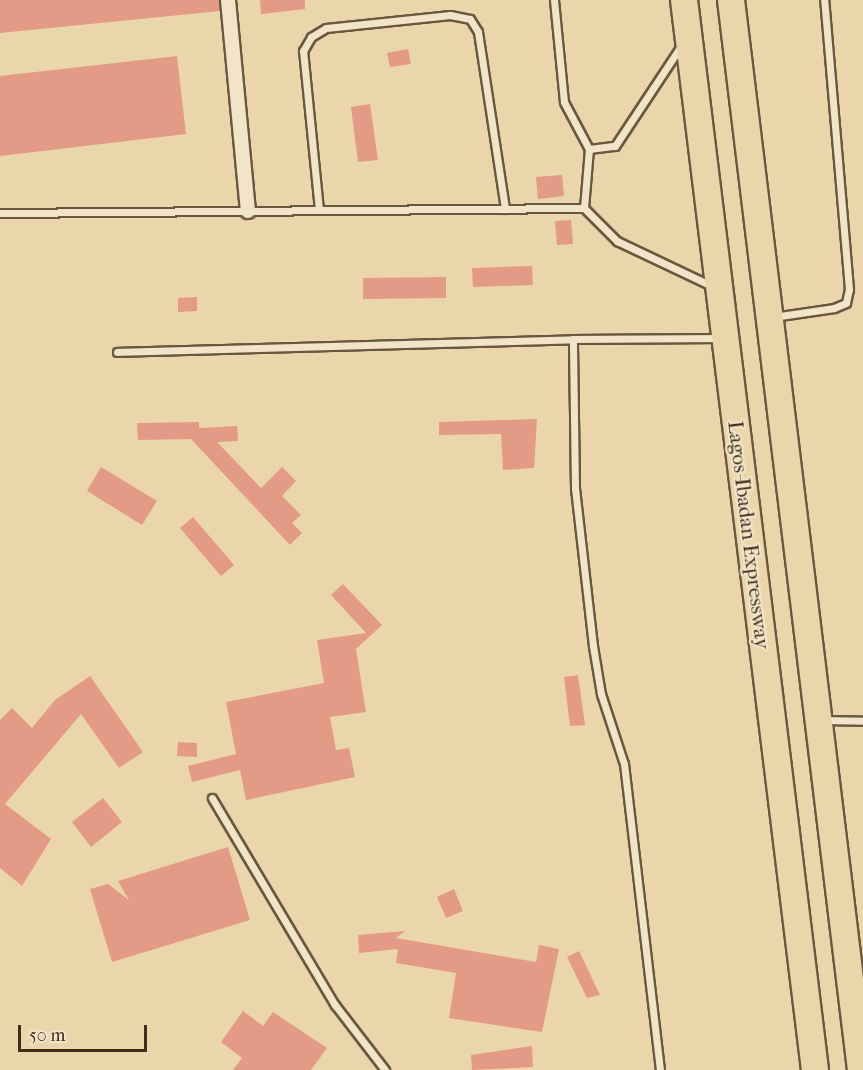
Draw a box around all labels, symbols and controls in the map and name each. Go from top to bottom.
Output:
street label: Lagos-Ibadan Expressway [722,419,776,651]
scale bar [21,1013,150,1051]
text: 50 m [29,1025,65,1046]

